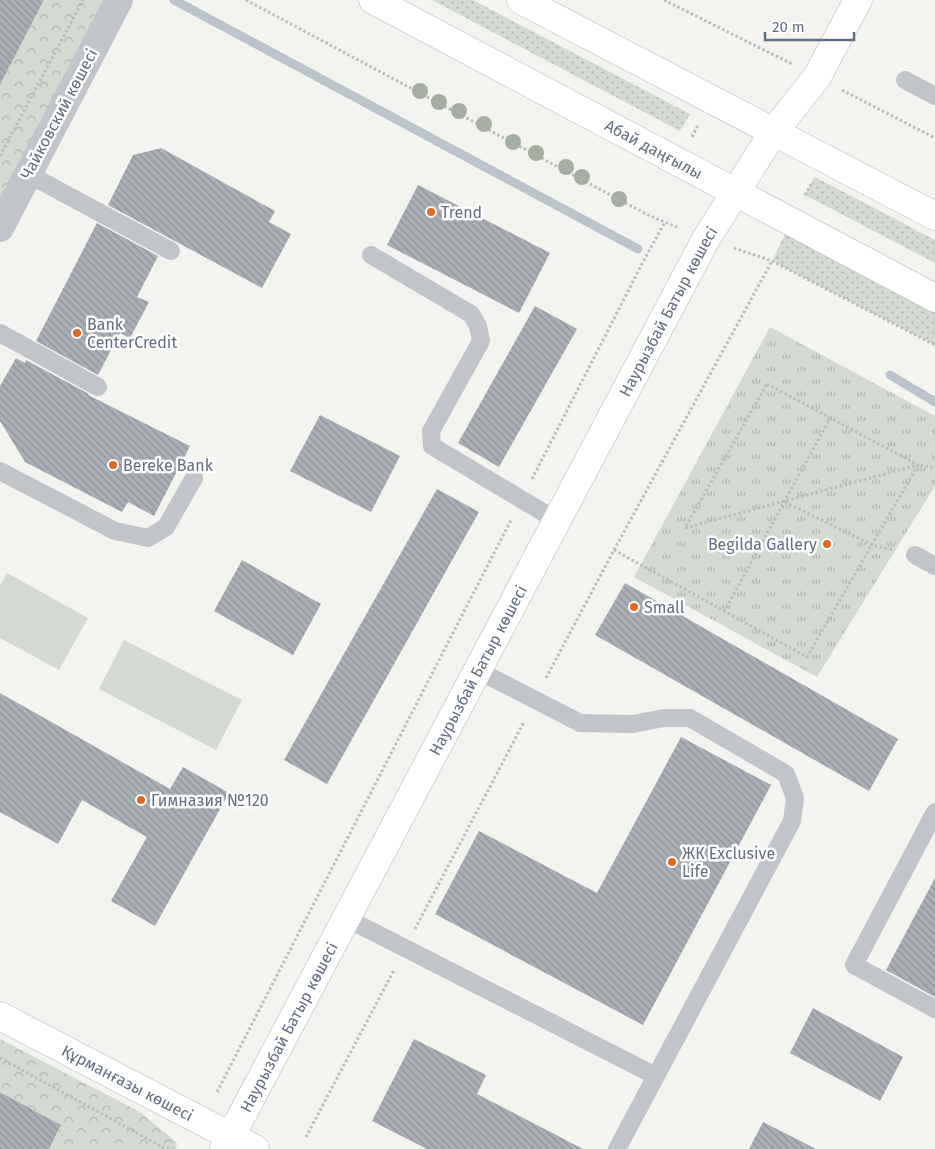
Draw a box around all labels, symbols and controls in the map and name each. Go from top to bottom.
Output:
scale bar [765,10,854,42]
text: 20 m [772,18,805,36]
street label: Чайковский көшесі [17,45,101,183]
street label: Абай даңғылы [602,115,706,183]
place label: Trend [441,203,482,222]
marker: Trend [425,206,437,218]
street label: Наурызбай Батыр көшесі [615,223,721,400]
place label: Bank CenterCredit [87,315,177,352]
marker: Bank CenterCredit [71,327,83,339]
place label: Bereke Bank [123,456,214,475]
marker: Bereke Bank [107,459,119,471]
place label: Begilda Gallery [708,535,817,554]
marker: Begilda Gallery [821,538,833,550]
street label: Наурызбай Батыр көшесі [425,582,531,758]
place label: Small [644,598,685,617]
marker: Small [628,601,640,613]
place label: Гимназия №120 [151,791,269,810]
marker: Гимназия №120 [135,794,147,806]
place label: ЖК Exclusive Life [682,844,775,881]
marker: ЖК Exclusive Life [666,856,678,868]
street label: Наурызбай Батыр көшесі [236,939,341,1115]
street label: Құрманғазы көшесі [59,1040,197,1125]

